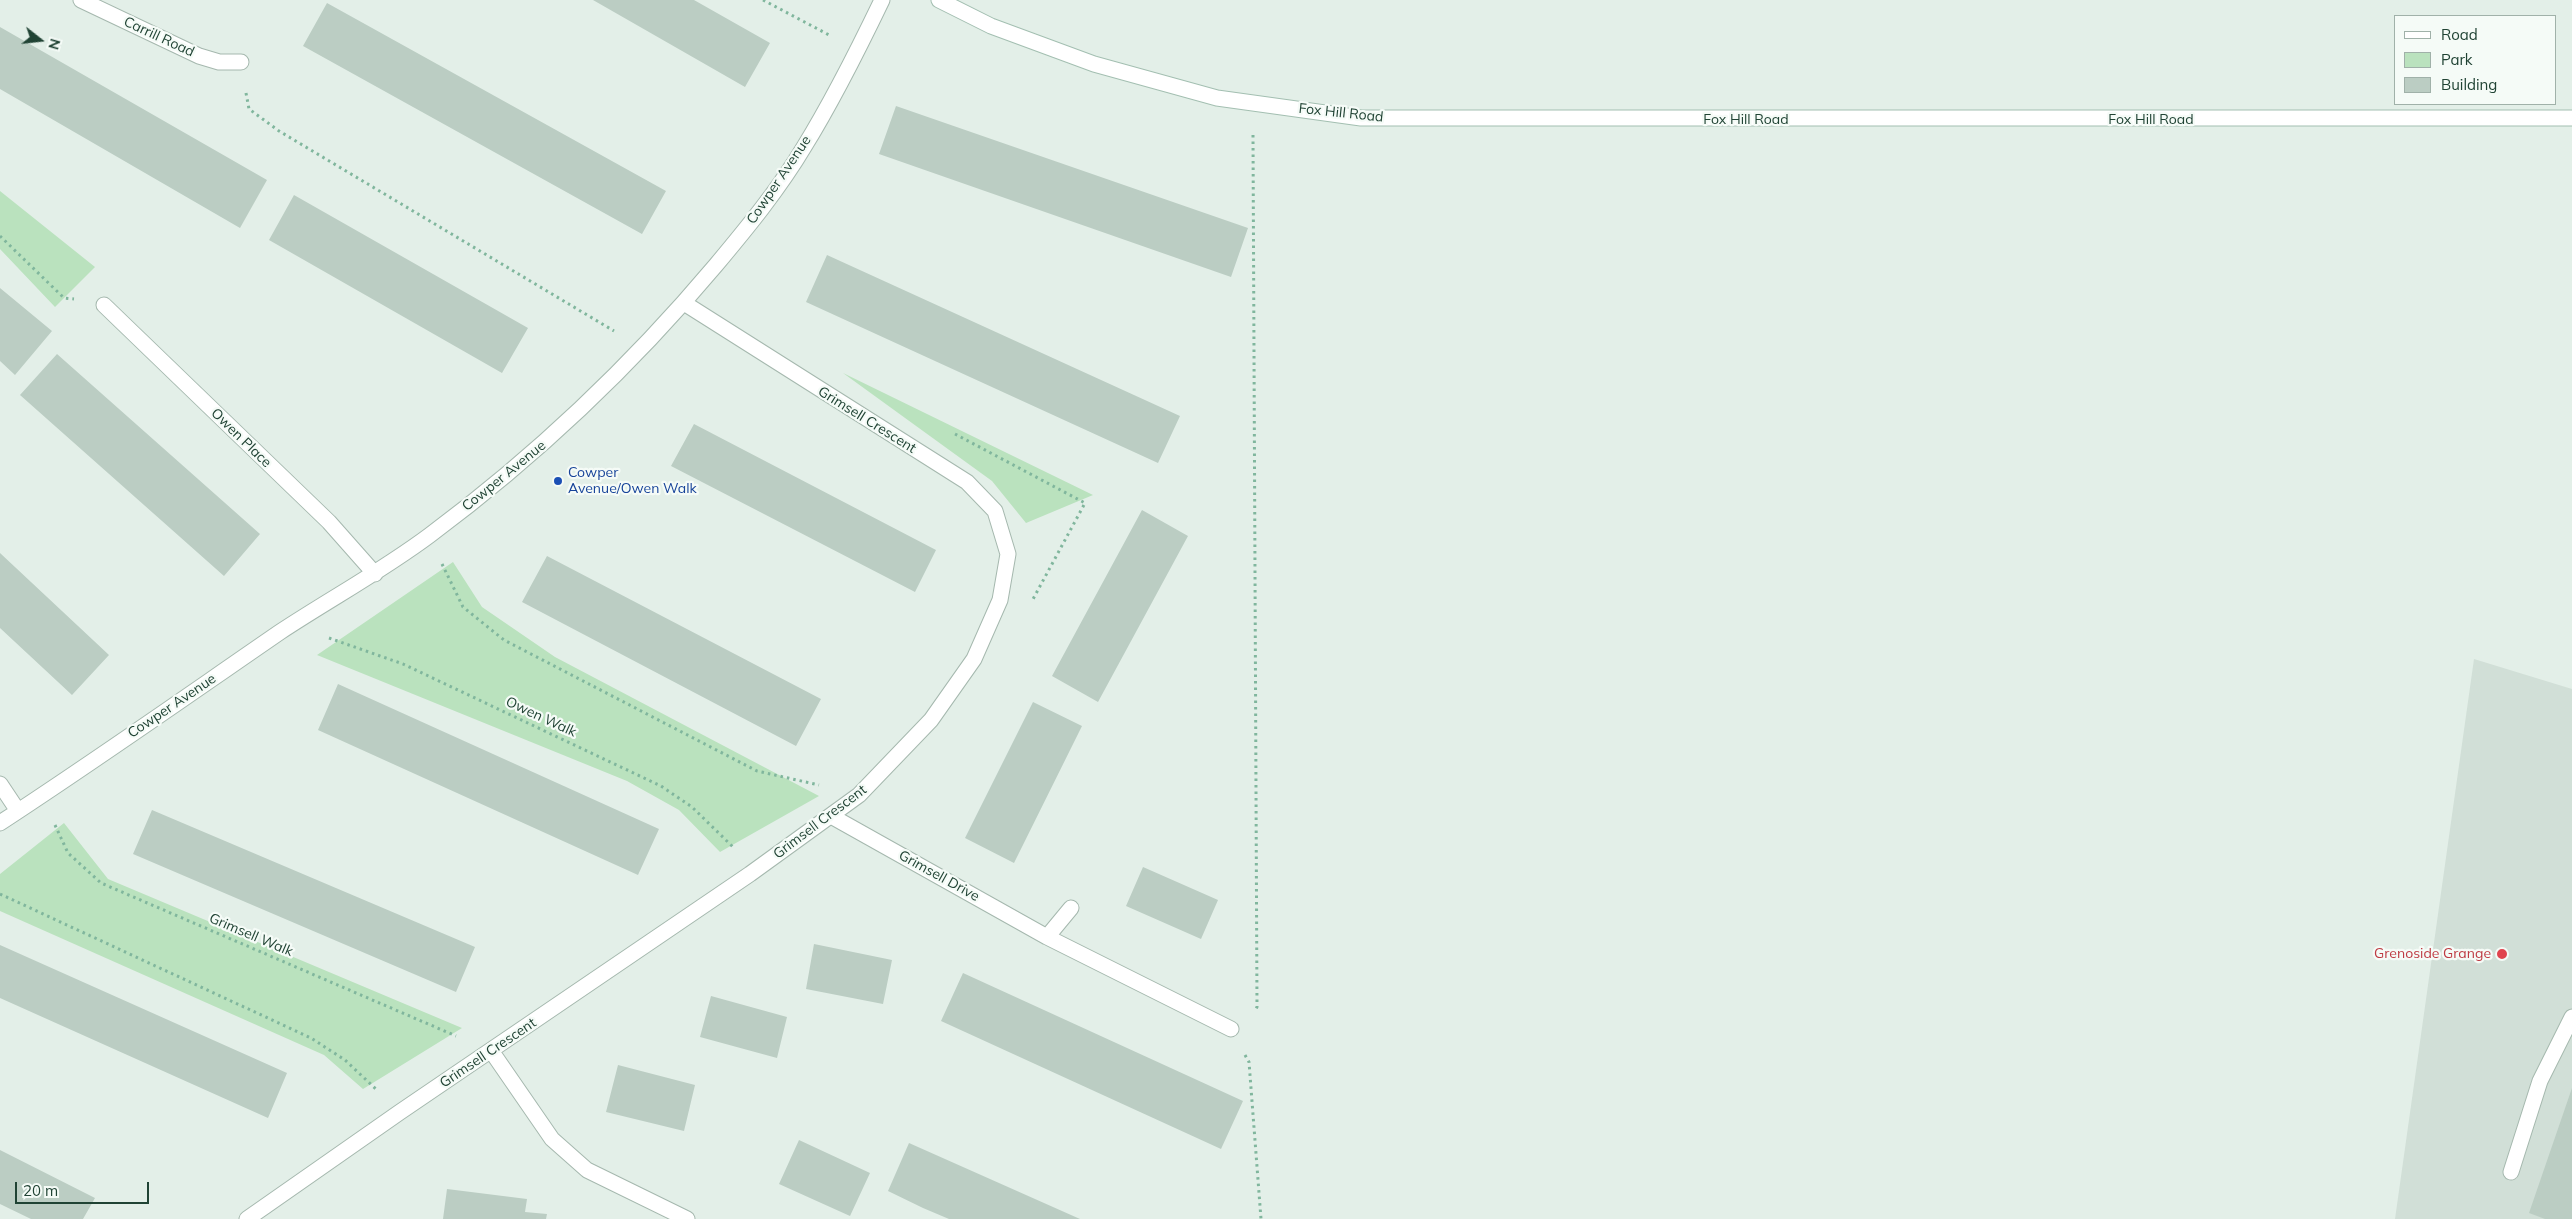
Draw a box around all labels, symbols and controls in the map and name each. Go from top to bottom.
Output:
street label: Carrill Road [121,13,197,61]
north arrow [15,15,65,65]
legend [2394,15,2557,105]
text: Road [2441,25,2478,44]
text: N [44,37,65,52]
text: Park [2441,50,2473,69]
text: Building [2441,75,2497,94]
street label: Fox Hill Road [1298,100,1384,126]
street label: Fox Hill Road [1703,112,1789,128]
street label: Fox Hill Road [2108,112,2194,128]
street label: Cowper Avenue [743,133,815,227]
street label: Grimsell Crescent [815,383,919,457]
street label: Owen Place [207,405,275,471]
street label: Cowper Avenue [459,437,549,515]
place label: Cowper Avenue/Owen Walk [568,465,697,498]
marker: Cowper Avenue/Owen Walk [552,475,564,487]
street label: Cowper Avenue [125,670,219,742]
street label: Owen Walk [503,693,579,741]
street label: Grimsell Crescent [770,781,870,863]
street label: Grimsell Drive [896,847,982,905]
street label: Grimsell Walk [207,910,295,960]
place label: Grenoside Grange [2374,946,2491,962]
marker: Grenoside Grange [2495,947,2509,961]
street label: Grimsell Crescent [437,1015,539,1091]
scale bar [18,1172,151,1204]
text: 20 m [23,1181,58,1200]

